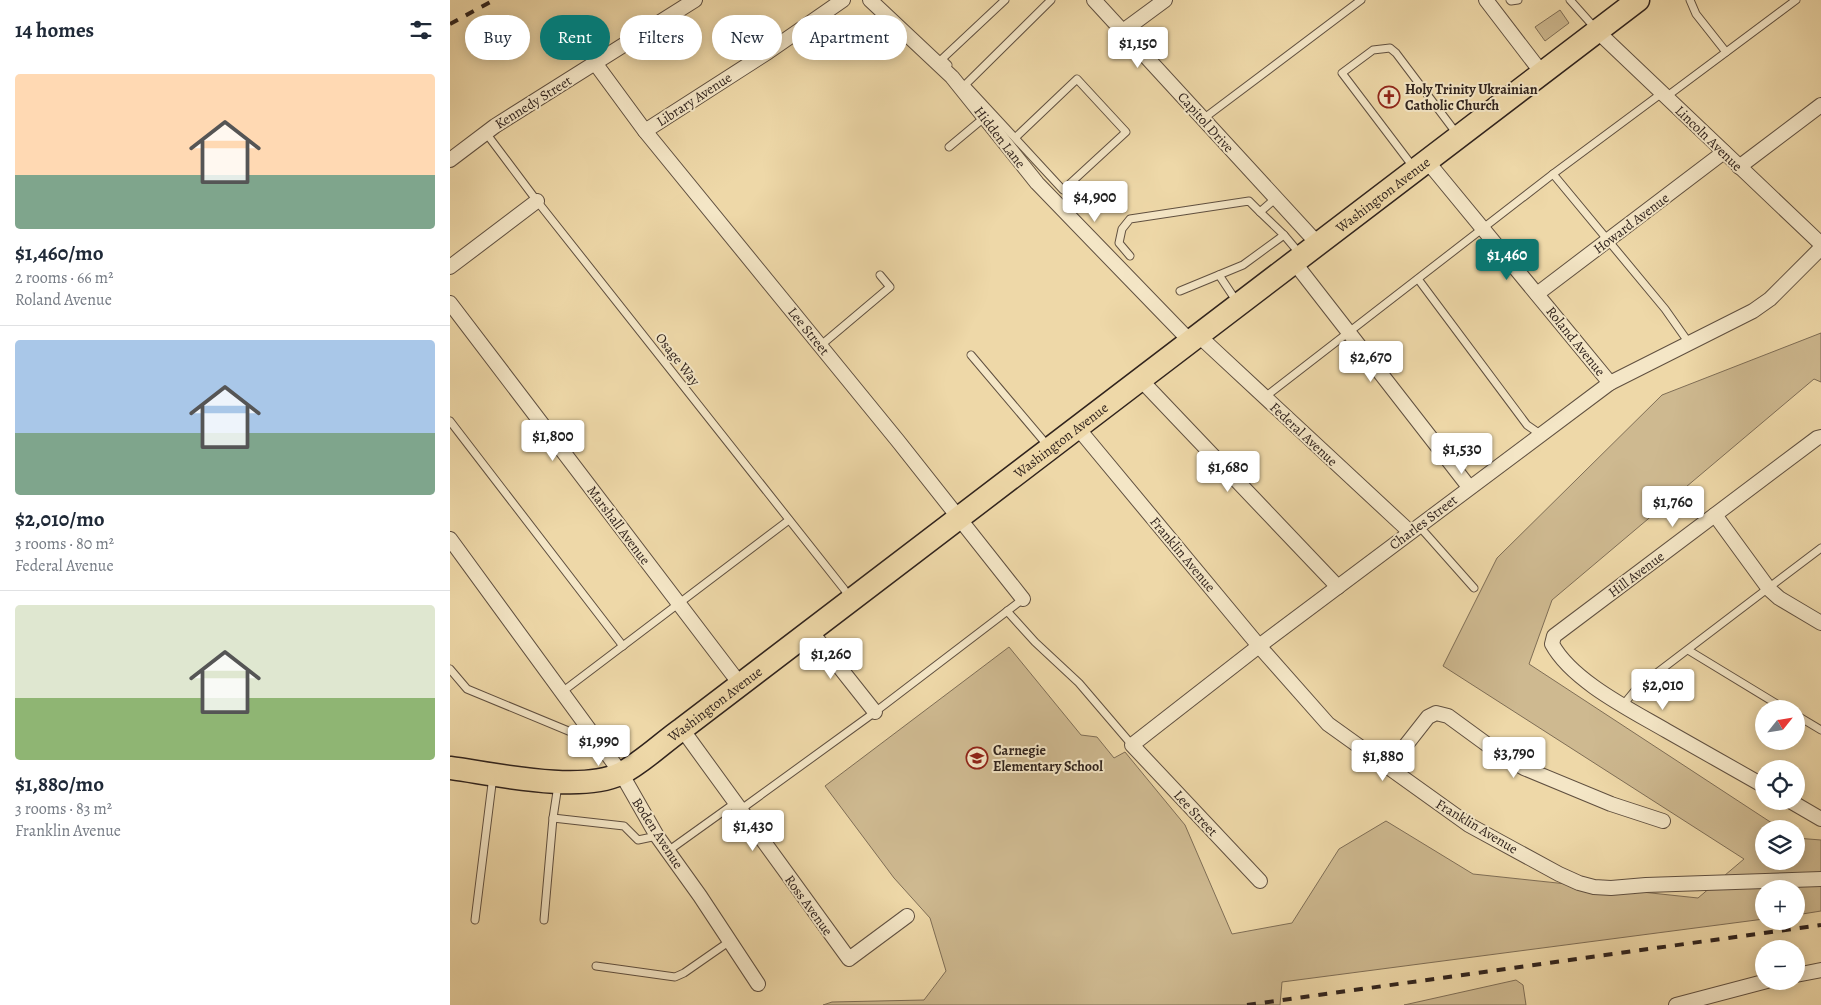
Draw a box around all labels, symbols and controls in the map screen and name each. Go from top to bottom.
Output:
chip: Buy [465,15,530,60]
chip: Rent [540,15,610,60]
chip: Filters [620,15,702,60]
chip: New [712,15,782,60]
chip: Apartment [792,15,907,60]
text: 14 homes [15,16,94,44]
icon: filters [407,16,435,44]
pin: $1,150 [1097,27,1179,69]
text: $1,150 [1119,32,1157,54]
street label: Library Avenue [653,68,736,131]
street label: Kennedy Street [491,71,576,134]
place label: Holy Trinity Ukrainian Catholic Church [1405,80,1538,115]
church icon: Holy Trinity Ukrainian Catholic Church [1377,85,1401,109]
street label: Capitol Drive [1173,88,1238,157]
street label: Lincoln Avenue [1671,101,1747,175]
street label: Hidden Lane [969,102,1030,172]
icon: home [180,107,270,197]
street label: Washington Avenue [1331,153,1434,238]
pin: $4,900 [1054,180,1136,223]
text: $4,900 [1074,186,1116,208]
street label: Howard Avenue [1589,189,1673,258]
pin: $1,460 [1466,238,1548,281]
text: $1,460/mo [15,239,104,267]
text: $1,460 [1487,244,1527,266]
text: 2 rooms · 66 m² [15,267,113,289]
text: Roland Avenue [15,289,112,311]
street label: Roland Avenue [1542,302,1610,380]
street label: Lee Street [783,303,834,360]
street label: Osage Way [651,329,705,390]
pin: $2,670 [1330,340,1412,383]
text: $2,670 [1350,346,1392,368]
icon: home [180,372,270,462]
street label: Washington Avenue [1009,398,1112,483]
street label: Federal Avenue [1266,398,1342,471]
pin: $1,800 [512,420,594,462]
text: $1,800 [532,425,574,447]
pin: $1,530 [1421,432,1503,475]
text: $1,530 [1442,438,1482,460]
pin: $1,680 [1187,450,1269,493]
text: $1,680 [1208,456,1248,478]
street label: Marshall Avenue [583,482,655,569]
pin: $1,760 [1632,486,1714,528]
street label: Charles Street [1385,490,1462,554]
text: $1,760 [1653,491,1693,513]
text: $2,010/mo [15,505,105,533]
street label: Franklin Avenue [1146,513,1220,596]
text: 3 rooms · 80 m² [15,533,114,555]
street label: Hill Avenue [1604,547,1668,602]
text: Federal Avenue [15,555,114,577]
icon: home [180,637,270,727]
pin: $1,260 [790,638,872,680]
text: $1,260 [811,643,851,665]
street label: Washington Avenue [663,662,766,747]
pin: $2,010 [1622,668,1704,711]
text: $2,010 [1642,674,1684,696]
north arrow [1755,700,1805,750]
map controls [1755,700,1805,990]
pin: $1,990 [558,724,640,767]
text: $1,990 [579,730,619,752]
pin: $3,790 [1473,736,1555,779]
pin: $1,880 [1342,740,1424,782]
place label: Carnegie Elementary School [993,741,1103,776]
text: $3,790 [1494,742,1534,764]
text: $1,880 [1363,745,1403,767]
school or university icon: Carnegie Elementary School [965,746,989,770]
button: locate [1755,760,1805,810]
text: $1,880/mo [15,770,104,798]
street label: Lee Street [1169,786,1222,841]
street label: Boden Avenue [628,794,688,872]
street label: Franklin Avenue [1432,794,1521,858]
text: 3 rooms · 83 m² [15,798,112,820]
pin: $1,430 [712,810,794,852]
text: $1,430 [733,815,773,837]
text: Franklin Avenue [15,820,121,842]
button: layers [1755,820,1805,870]
street label: Ross Avenue [780,871,837,940]
button: + [1755,880,1805,930]
button: − [1755,940,1805,990]

